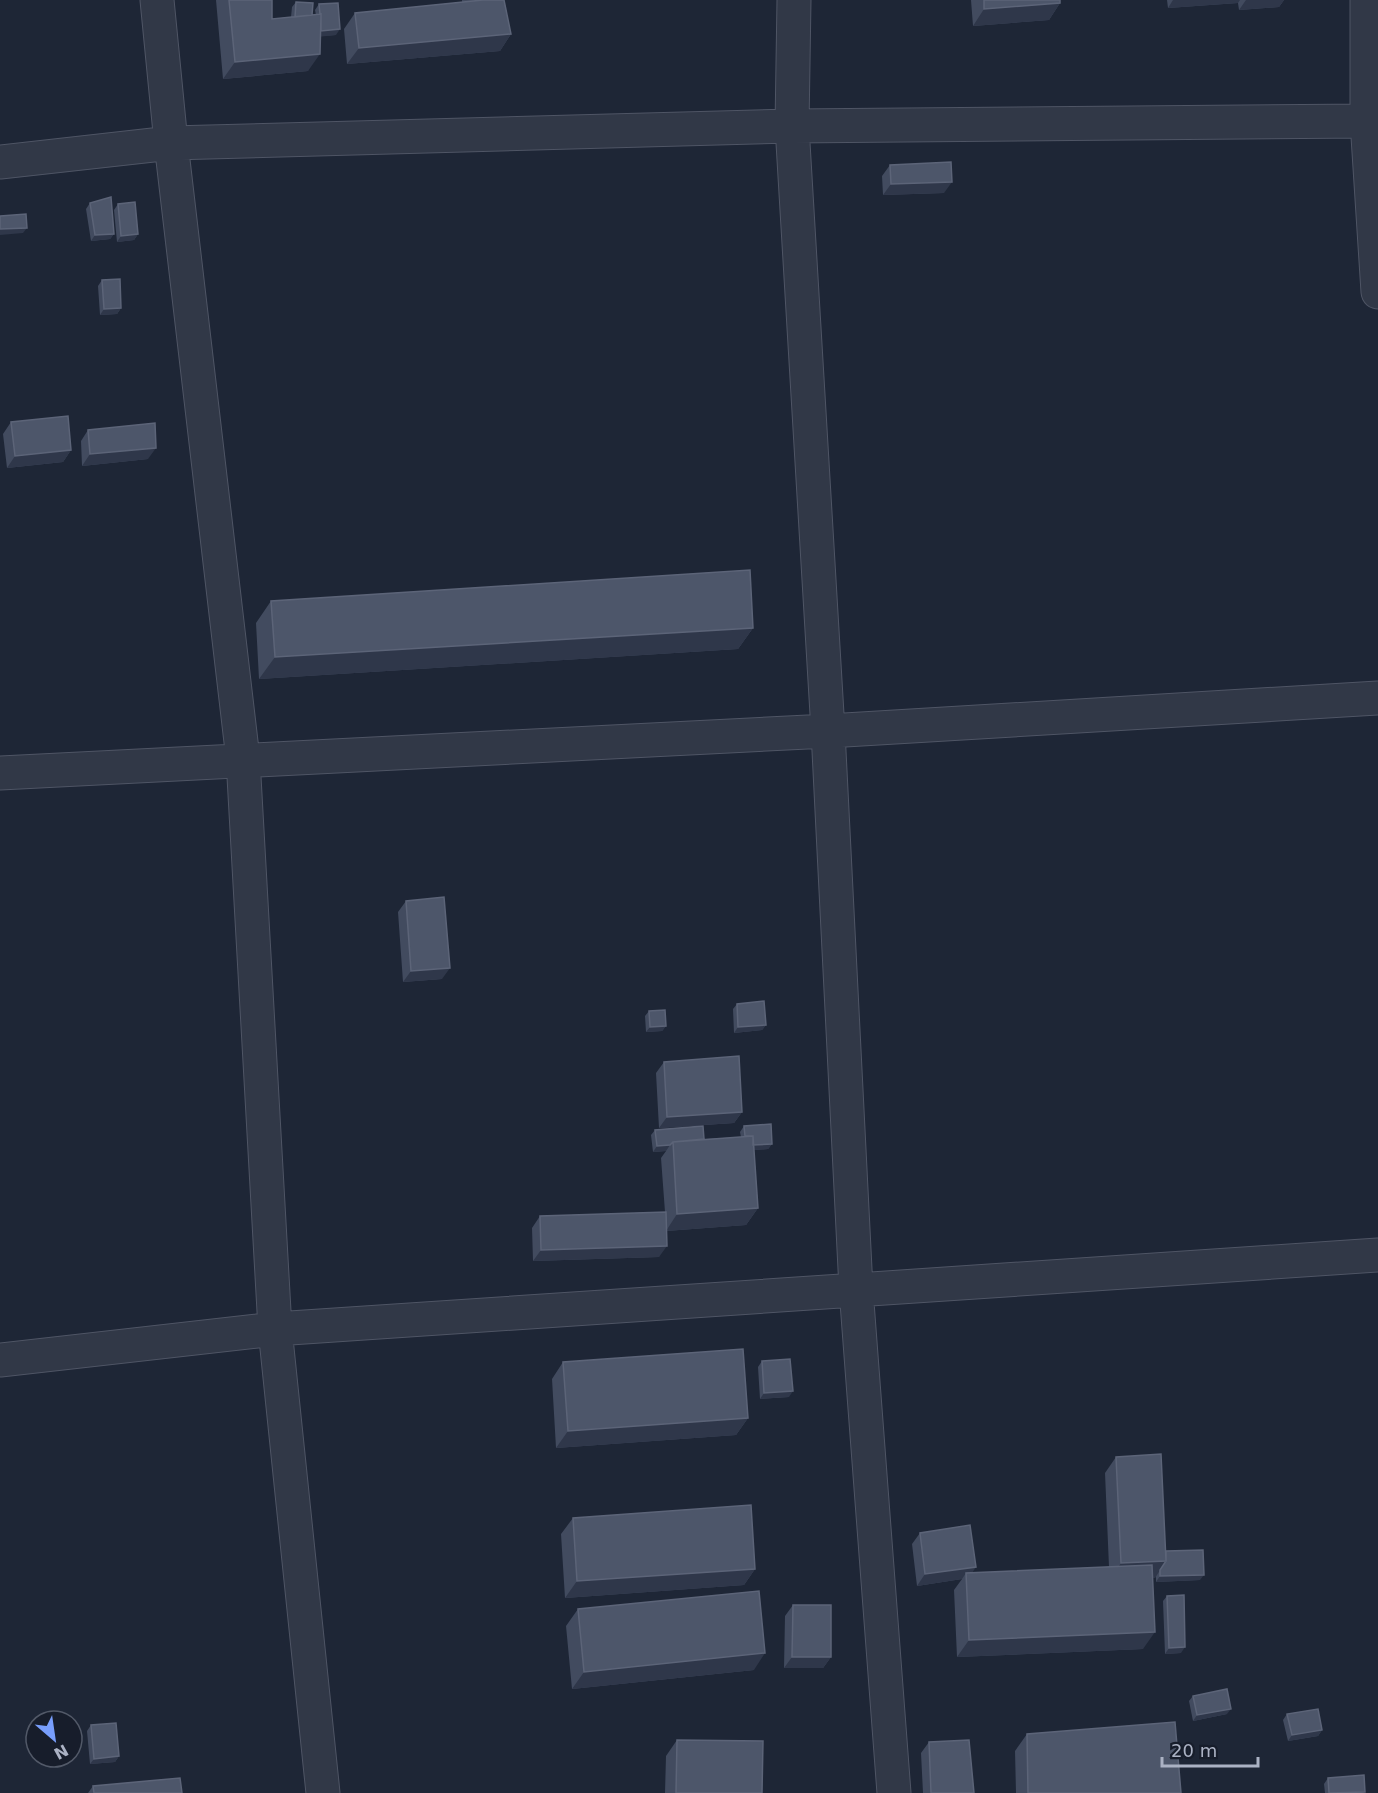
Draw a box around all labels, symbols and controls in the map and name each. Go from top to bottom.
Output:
north arrow [24,1709,84,1769]
scale bar [1162,1730,1258,1768]
text: N [51,1740,71,1763]
text: 20 m [1171,1740,1217,1761]

